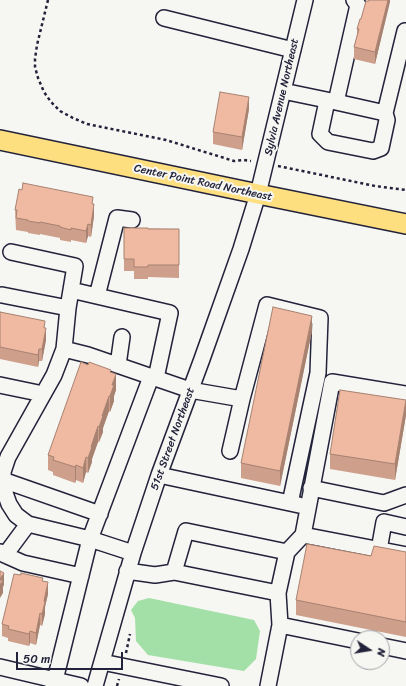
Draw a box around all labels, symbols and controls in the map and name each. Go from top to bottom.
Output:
street label: Sylvia Avenue Northeast [262,37,302,157]
street label: Center Point Road Northeast [133,162,273,204]
street label: 51st Street Northeast [148,386,198,492]
north arrow [350,630,390,670]
scale bar [18,644,125,670]
text: N [371,647,391,658]
text: 50 m [23,648,50,670]

